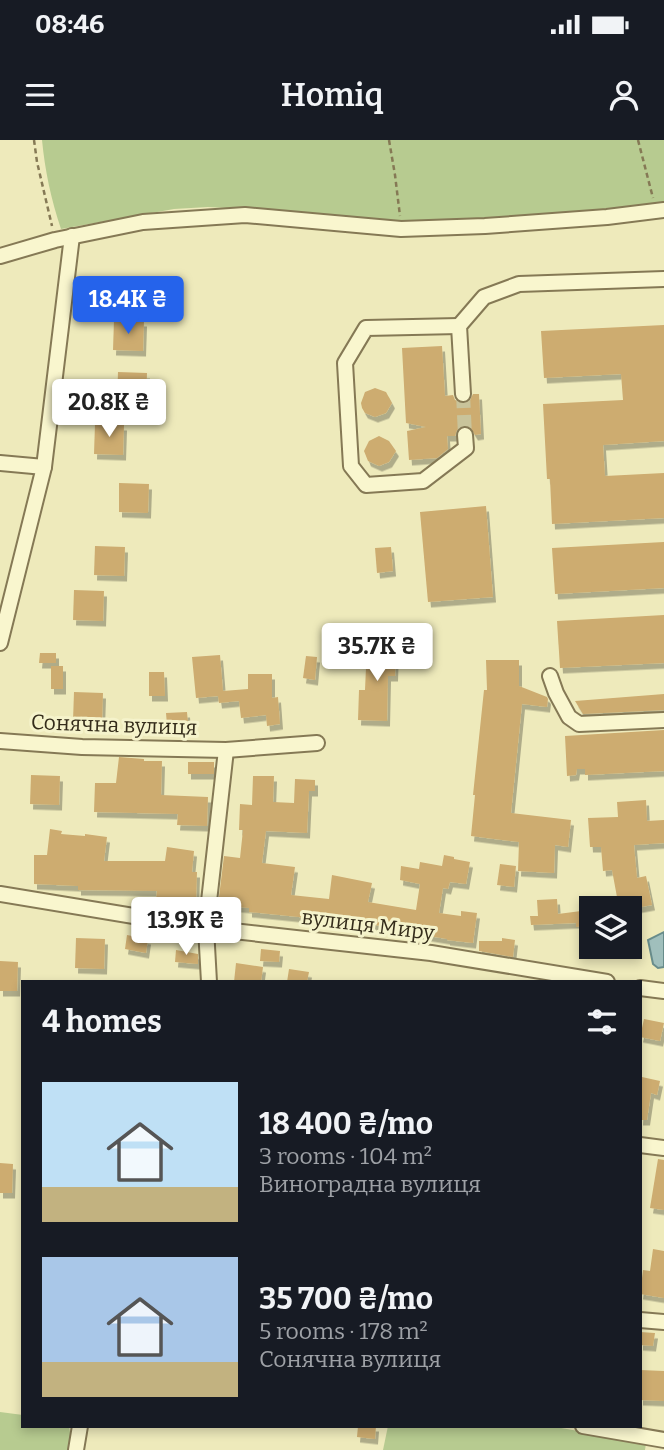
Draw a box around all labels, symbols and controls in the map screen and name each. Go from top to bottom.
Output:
text: 08:46 [35,9,104,40]
icon: menu [21,76,59,114]
text: Homiq [281,76,383,114]
icon: person [605,76,643,114]
pin: 18.4K ₴ [63,276,193,336]
text: 18.4K ₴ [89,285,167,313]
pin: 20.8K ₴ [44,380,174,439]
text: 20.8K ₴ [68,388,150,416]
pin: 35.7K ₴ [312,624,442,683]
text: 35.7K ₴ [338,632,416,660]
street label: Сонячна вулиця [30,709,198,741]
map controls [579,896,642,959]
button: layers [579,896,642,959]
pin: 13.9K ₴ [121,898,251,957]
street label: вулиця Миру [300,904,437,946]
text: 13.9K ₴ [147,906,225,934]
icon: filters [583,1003,621,1041]
text: 4 homes [42,1004,162,1040]
text: 18 400 ₴/mo [259,1106,433,1142]
icon: home [98,1110,182,1194]
text: 3 rooms · 104 m² [259,1142,432,1170]
text: Виноградна вулиця [259,1170,481,1198]
text: 35 700 ₴/mo [259,1281,433,1317]
icon: home [98,1285,182,1369]
text: 5 rooms · 178 m² [259,1317,428,1345]
text: Сонячна вулиця [259,1345,441,1373]

